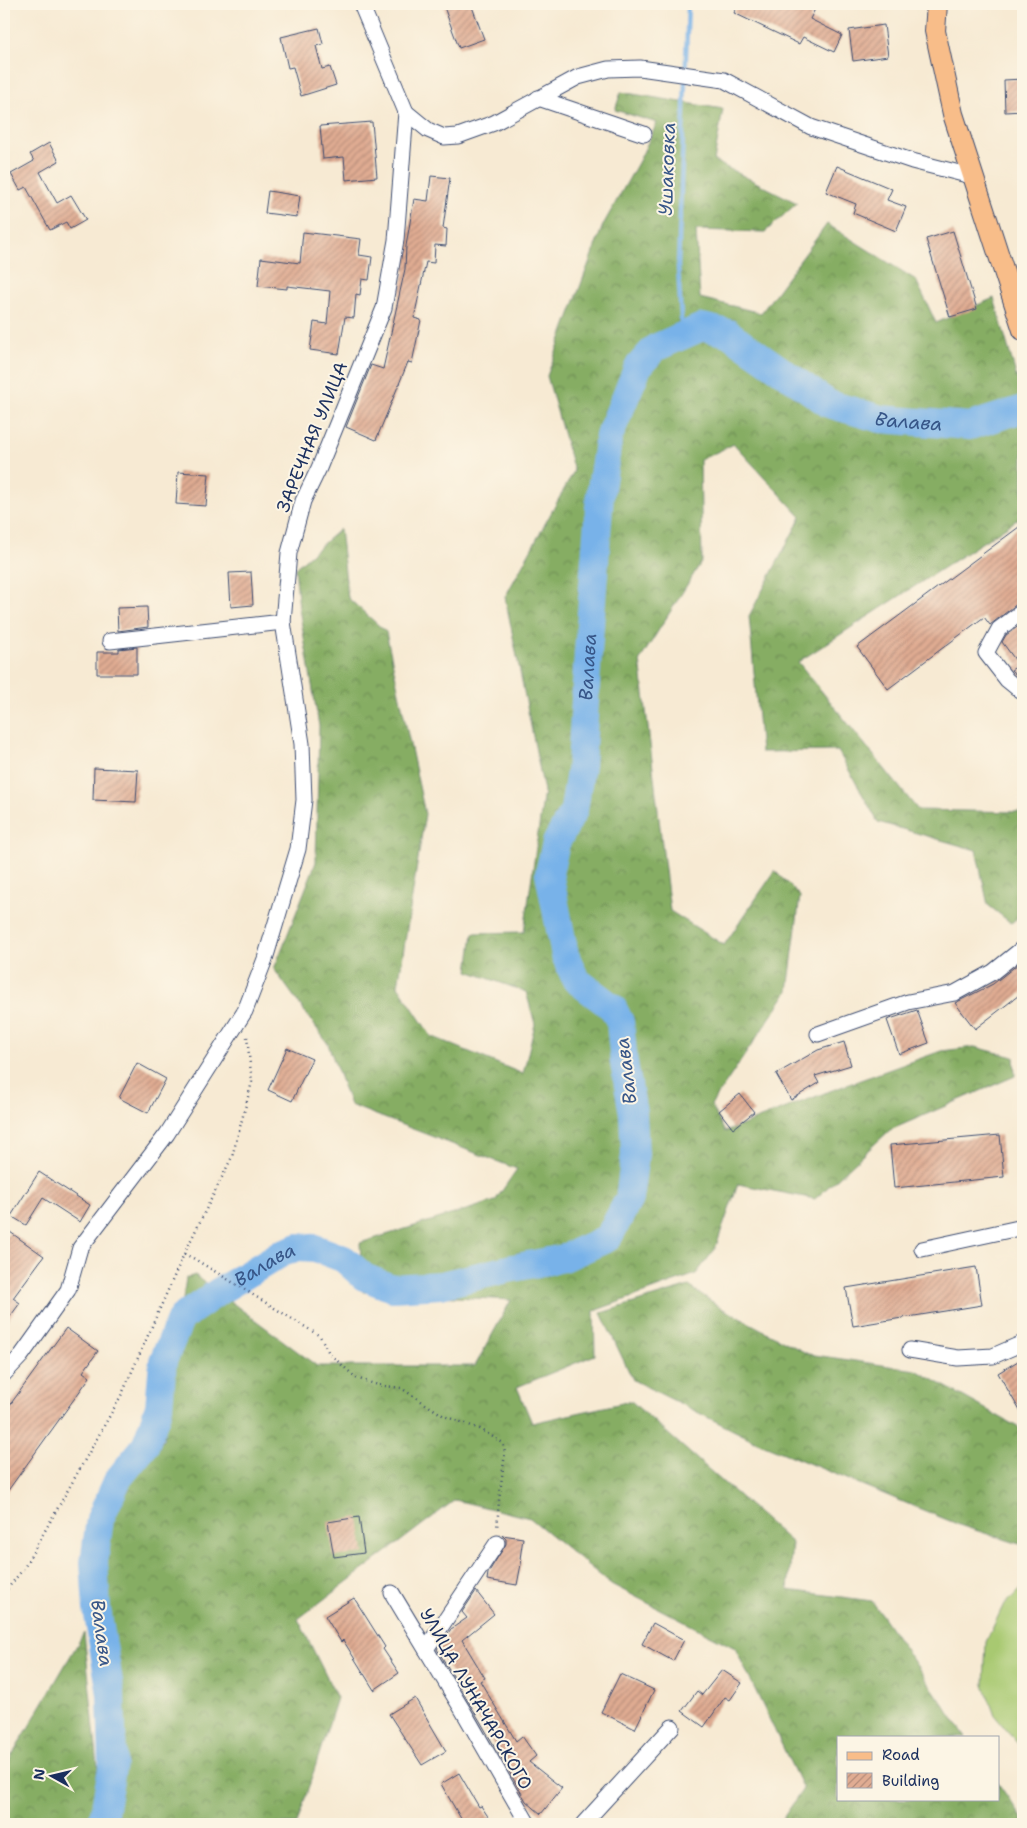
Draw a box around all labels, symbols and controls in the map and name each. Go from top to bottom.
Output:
water label: Ушаковка [653,122,681,216]
street label: ЗАРЕЧНАЯ УЛИЦА [271,358,353,516]
water label: Валава [872,405,943,436]
water label: Валава [573,632,602,701]
water label: Валава [609,1036,643,1106]
water label: Валава [229,1237,299,1292]
water label: Валава [85,1598,119,1668]
street label: УЛИЦА ЛУНАЧАРСКОГО [414,1604,538,1794]
legend [837,1736,1000,1800]
text: Road [882,1745,920,1765]
north arrow [28,1750,78,1800]
text: N [29,1767,49,1781]
text: Building [882,1771,939,1791]

